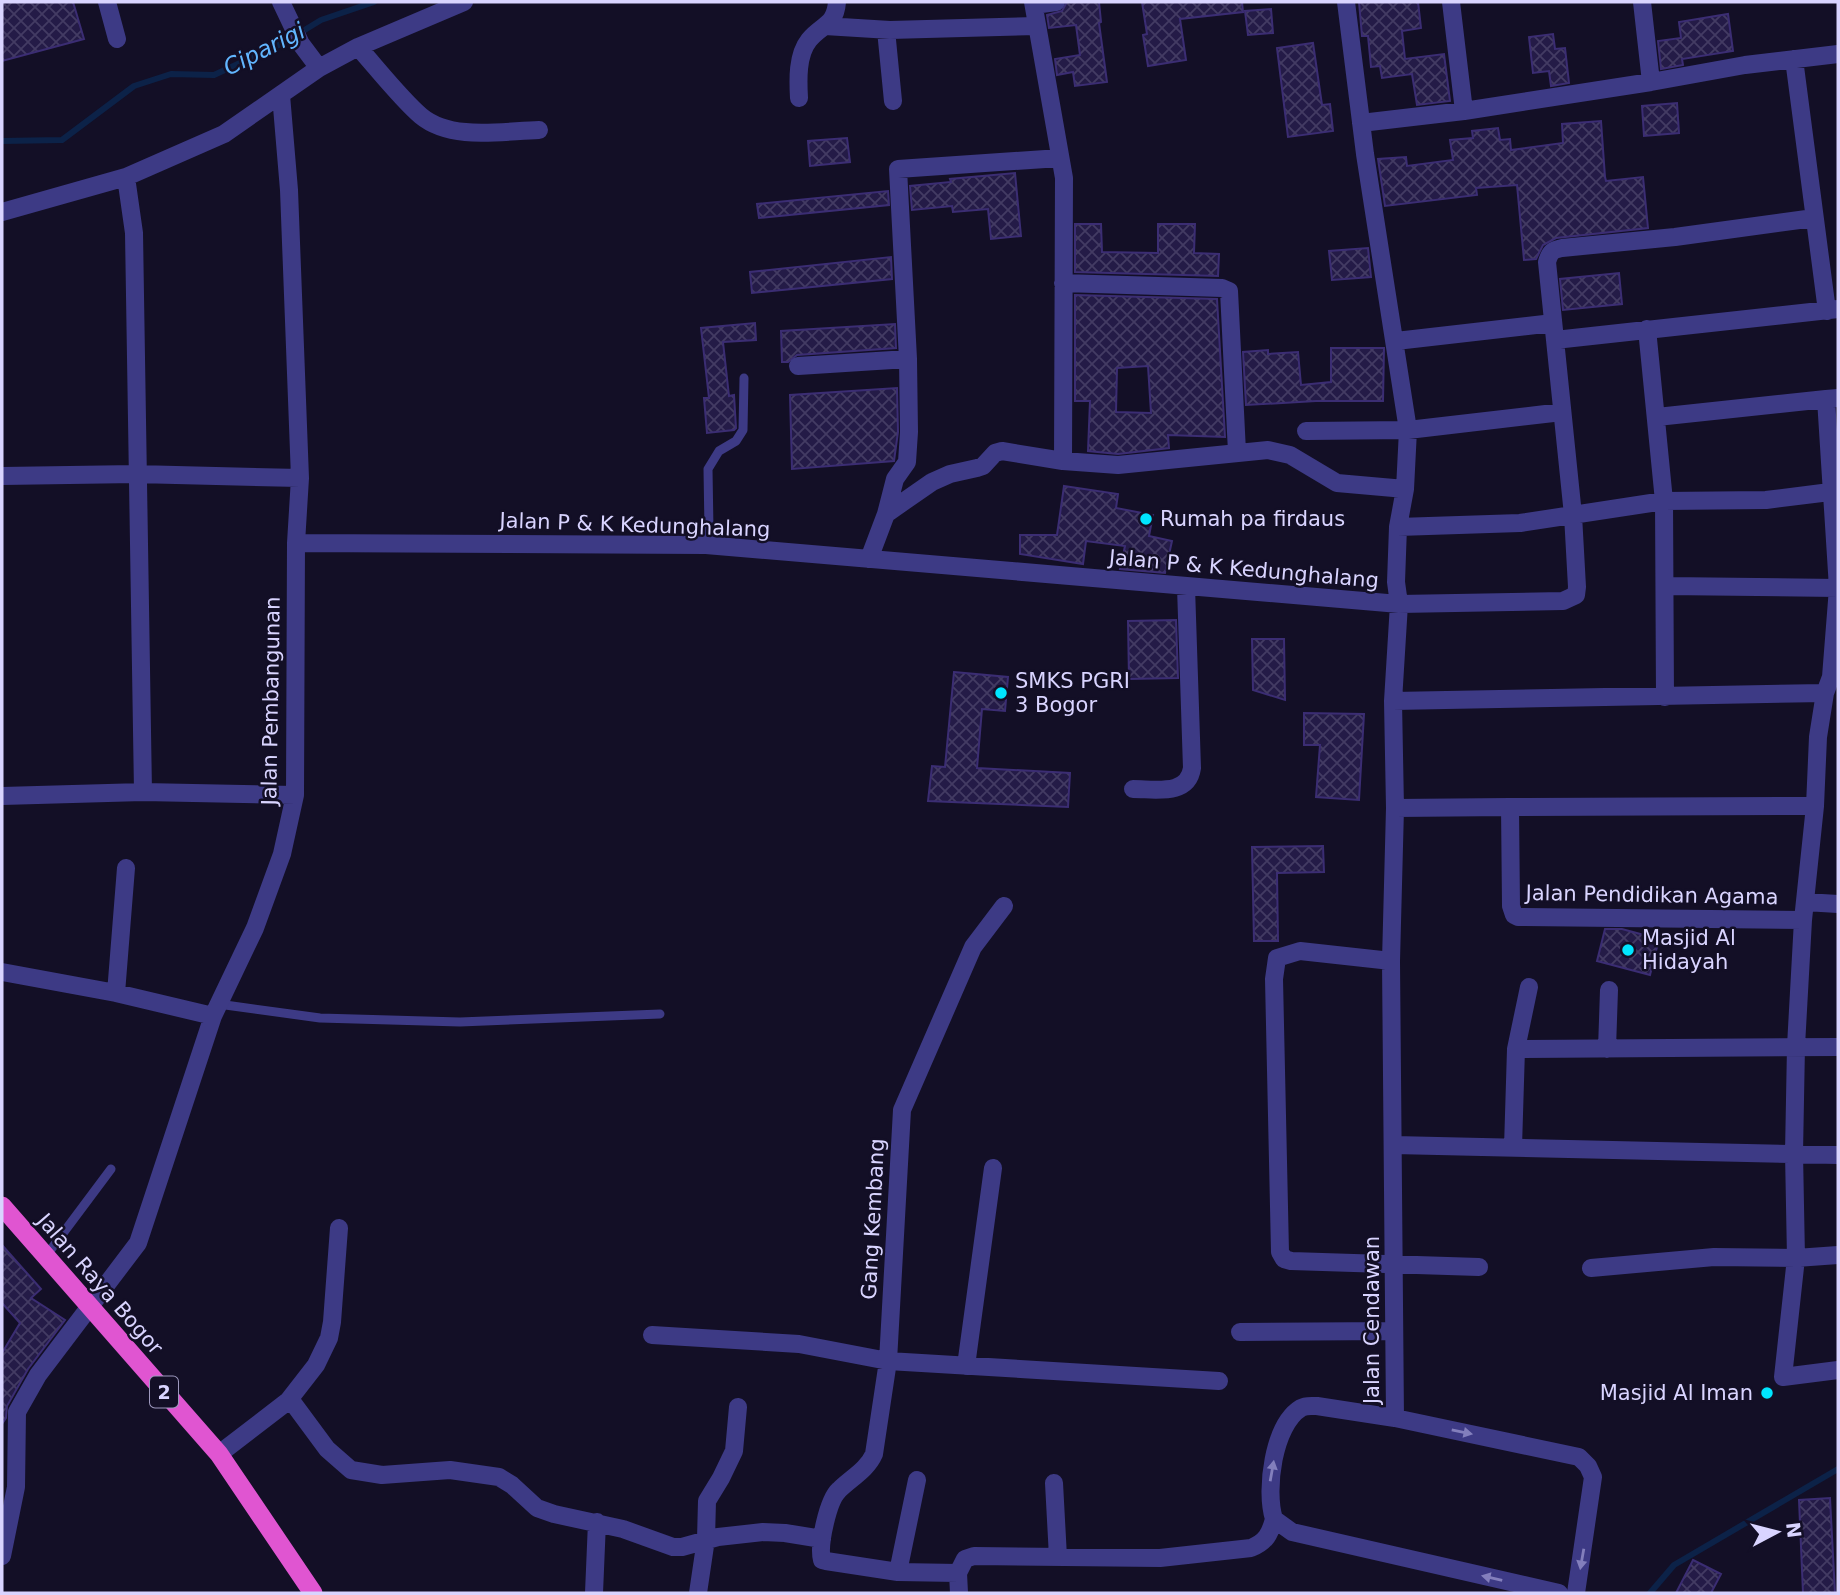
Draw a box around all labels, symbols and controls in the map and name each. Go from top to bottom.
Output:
water label: Ciparigi [219,17,310,81]
place label: Rumah pa firdaus [1160,507,1345,531]
street label: Jalan P & K Kedunghalang [497,508,771,542]
marker: Rumah pa firdaus [1138,511,1154,527]
street label: Jalan P & K Kedunghalang [1106,545,1380,593]
street label: Jalan Pembangunan [257,596,285,808]
place label: SMKS PGRI 3 Bogor [1015,669,1130,717]
marker: SMKS PGRI 3 Bogor [993,685,1009,701]
street label: Jalan Pendidikan Agama [1523,881,1779,909]
place label: Masjid Al Hidayah [1642,926,1736,974]
marker: Masjid Al Hidayah [1620,942,1636,958]
street label: Gang Kembang [857,1138,889,1300]
street label: Jalan Raya Bogor [31,1207,168,1360]
street label: Jalan Cendawan [1360,1236,1384,1406]
road number: 2 [150,1376,178,1408]
place label: Masjid Al Iman [1600,1381,1753,1405]
marker: Masjid Al Iman [1759,1385,1775,1401]
one-way arrow [1451,1427,1473,1438]
one-way arrow [1267,1460,1278,1482]
north arrow [1742,1497,1812,1567]
text: N [1782,1521,1806,1539]
one-way arrow [1576,1548,1587,1570]
one-way arrow [1481,1573,1503,1584]

